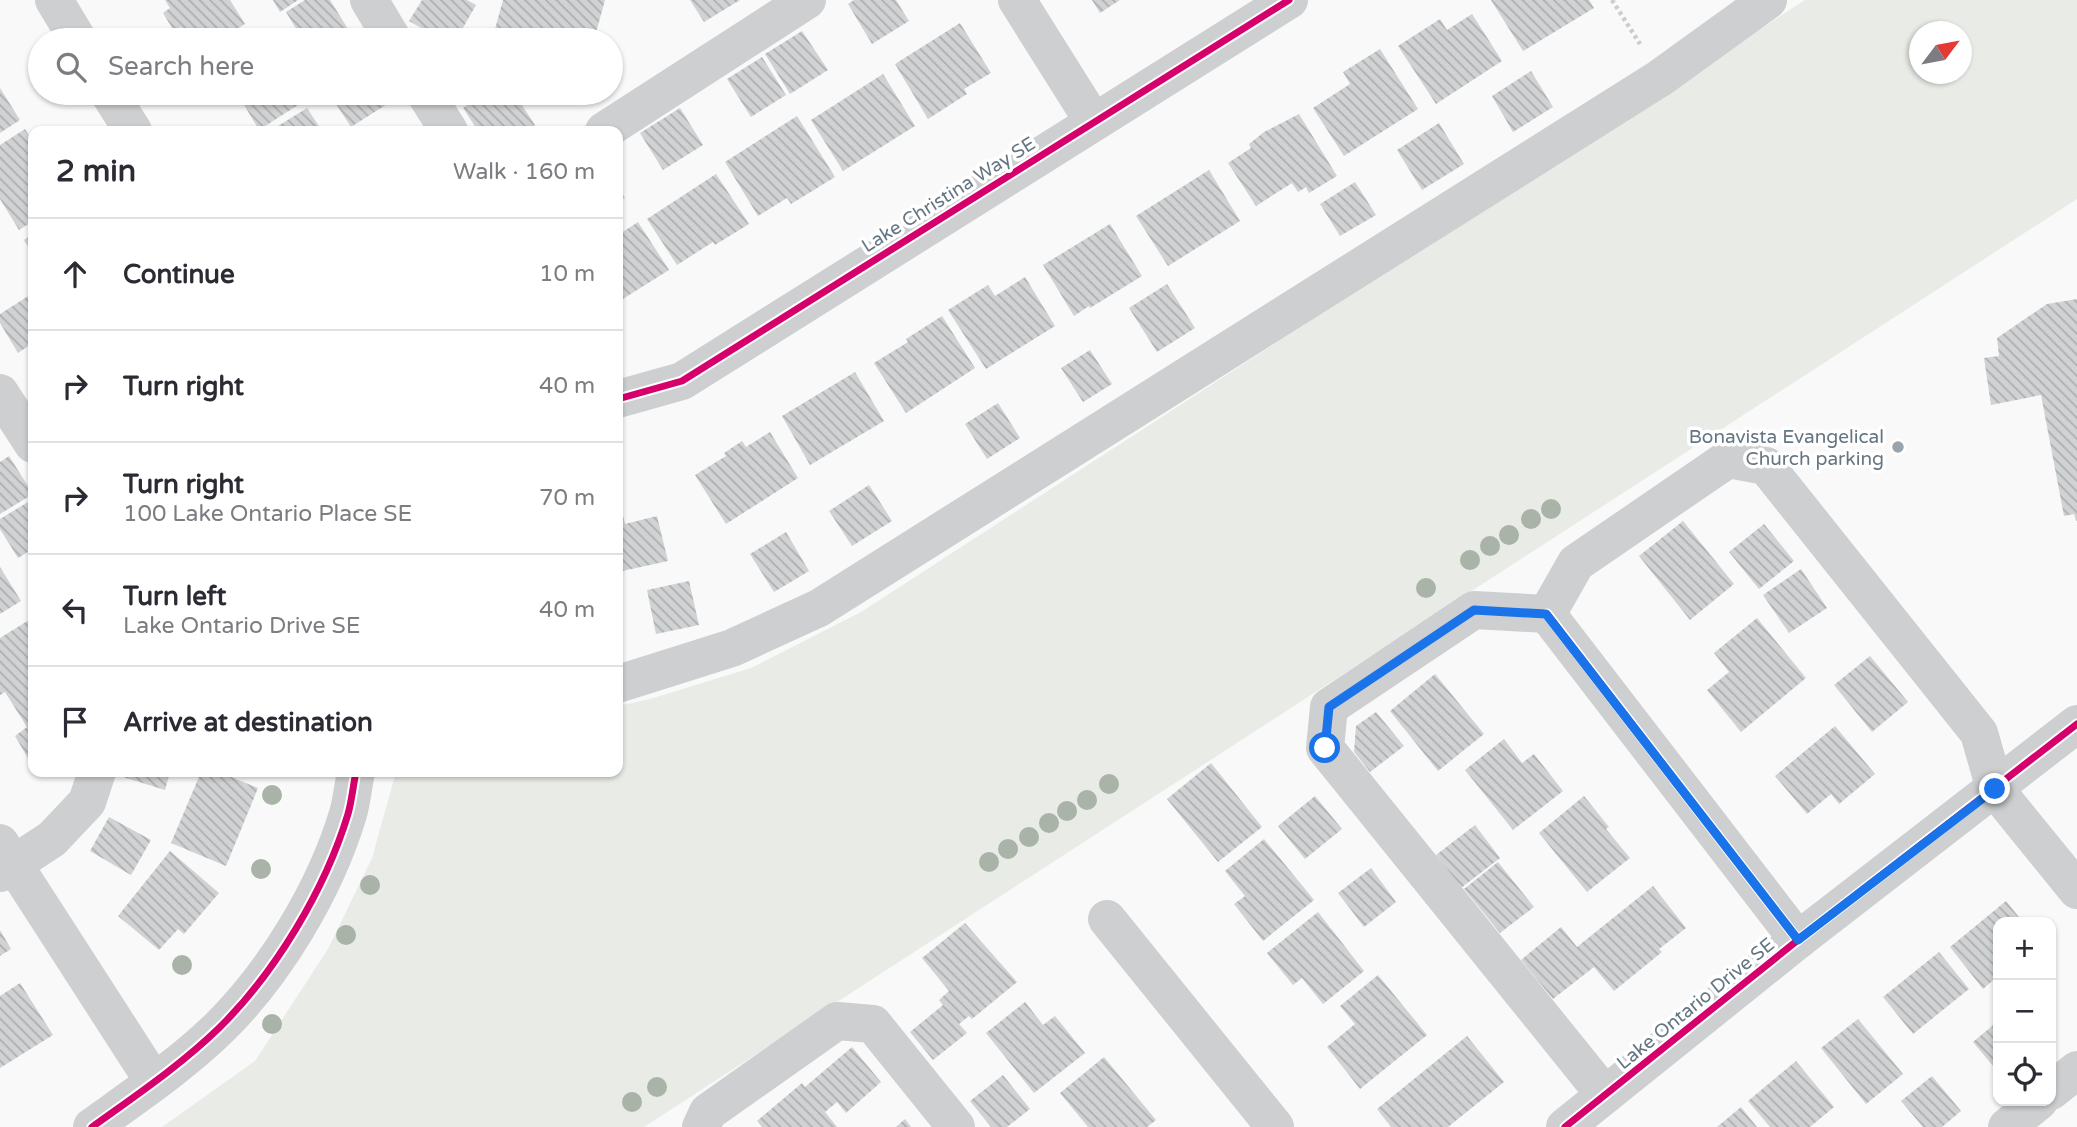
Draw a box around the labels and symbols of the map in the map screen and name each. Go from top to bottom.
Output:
north arrow [1909,21,1972,84]
street label: Lake Christina Way SE [858,132,1039,257]
place label: Bonavista Evangelical Church parking [1689,426,1884,470]
marker: Bonavista Evangelical Church parking [1890,439,1906,455]
route start [1309,732,1340,763]
route end [1979,773,2010,804]
street label: Lake Ontario Drive SE [1613,934,1779,1074]

